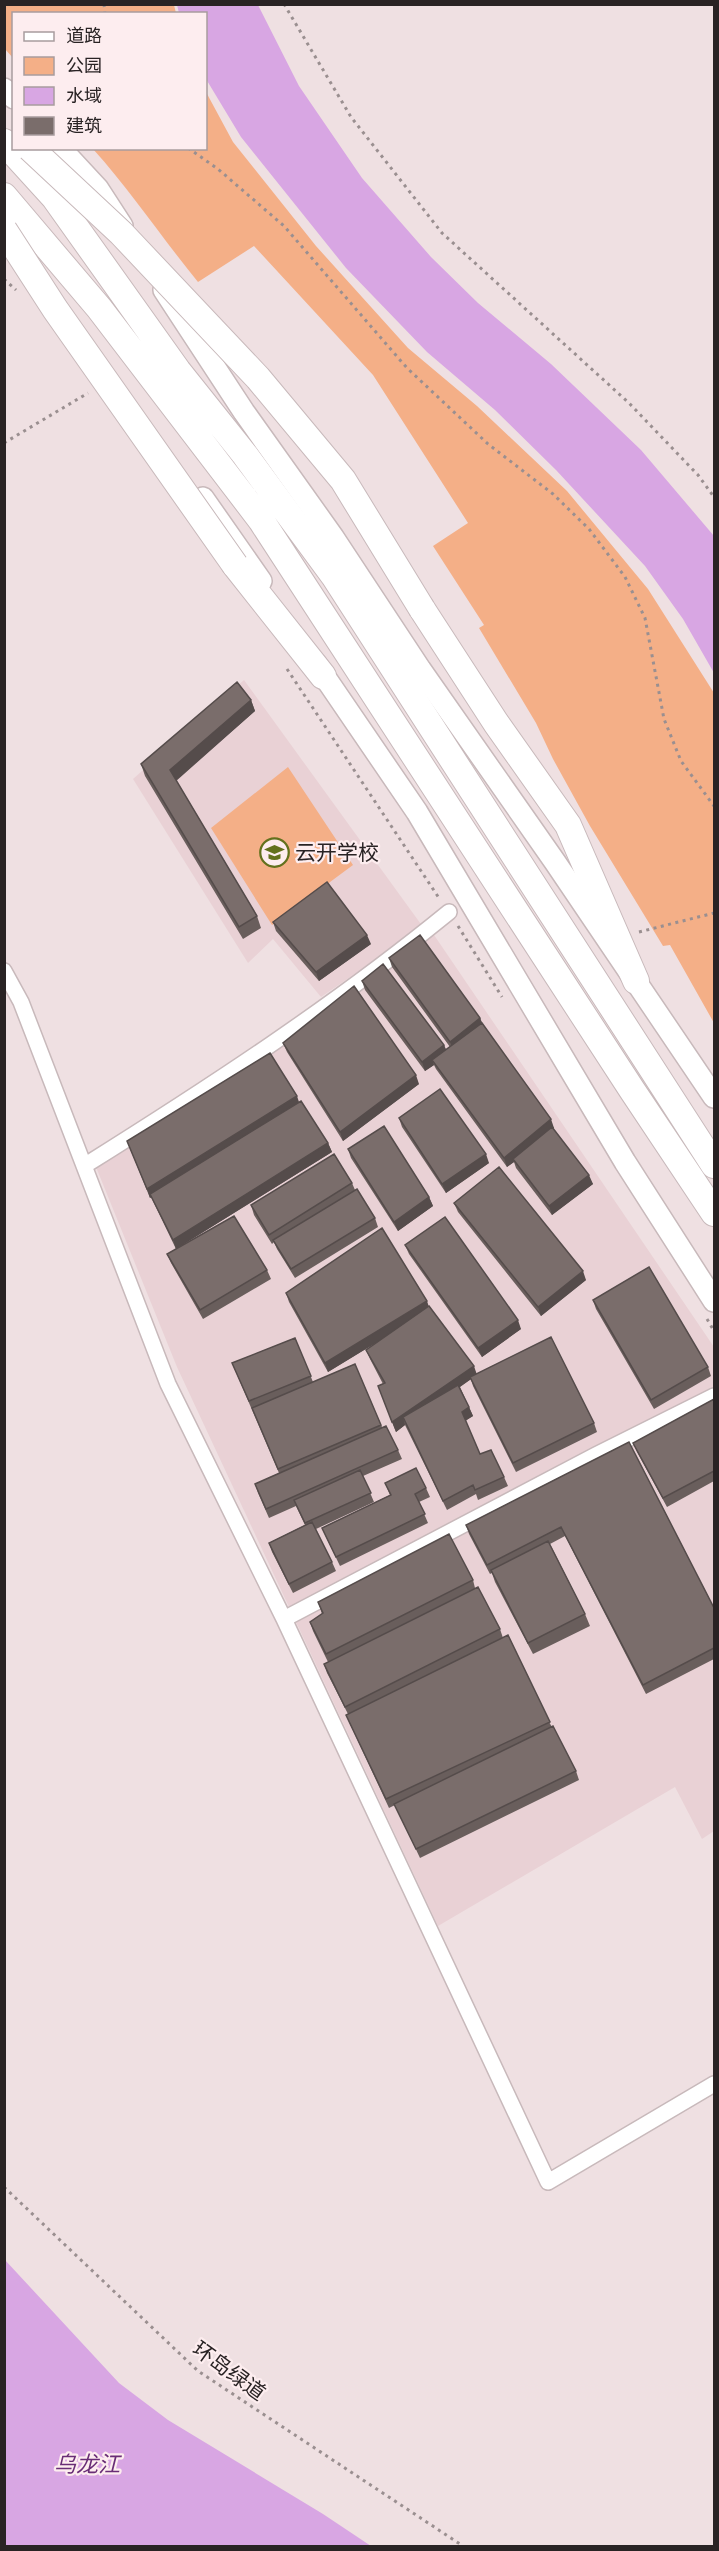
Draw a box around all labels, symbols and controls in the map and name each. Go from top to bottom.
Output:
legend [12,12,207,150]
text: 道路 [66,24,102,46]
text: 公园 [66,54,102,76]
text: 水域 [66,84,102,106]
text: 建筑 [66,114,102,136]
school or university icon: 云开学校 [258,837,290,869]
place label: 云开学校 [295,839,379,864]
street label: 环岛绿道 [189,2335,271,2405]
water label: 乌龙江 [54,2450,122,2477]

